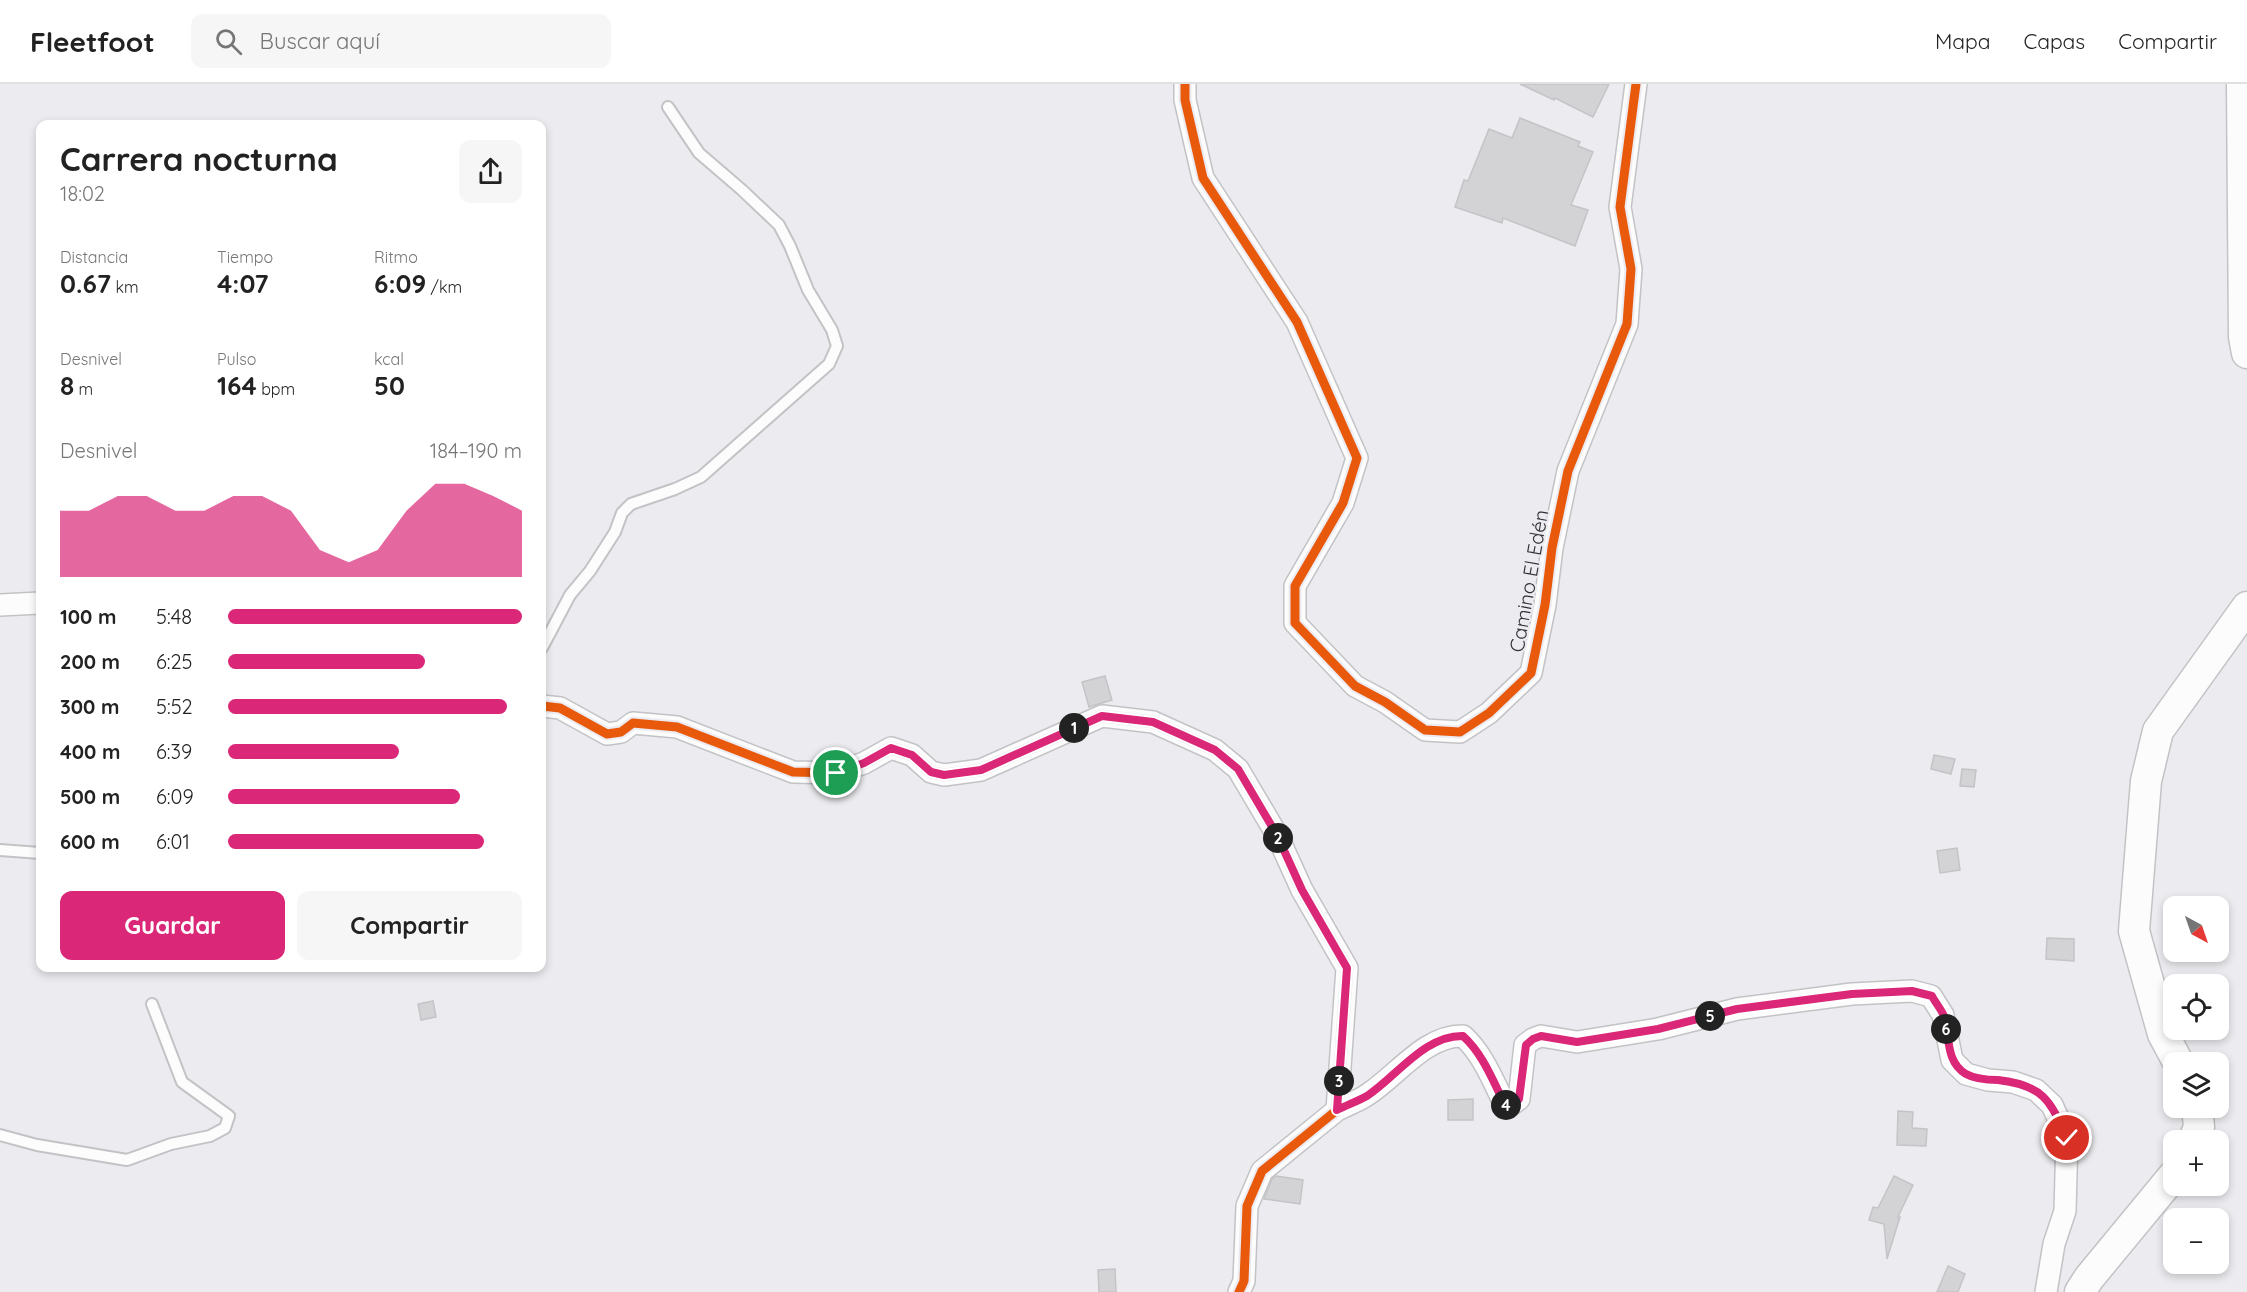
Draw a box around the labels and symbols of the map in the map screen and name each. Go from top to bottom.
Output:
street label: Camino El Edén [1504,508,1553,654]
pin: 1 [1059,713,1089,743]
pin [810,747,861,798]
pin: 2 [1263,823,1293,853]
north arrow [2163,896,2229,962]
pin: 5 [1695,1001,1725,1031]
pin: 6 [1931,1014,1961,1044]
pin: 3 [1324,1066,1354,1096]
pin: 4 [1491,1090,1521,1120]
pin [2041,1112,2092,1163]

